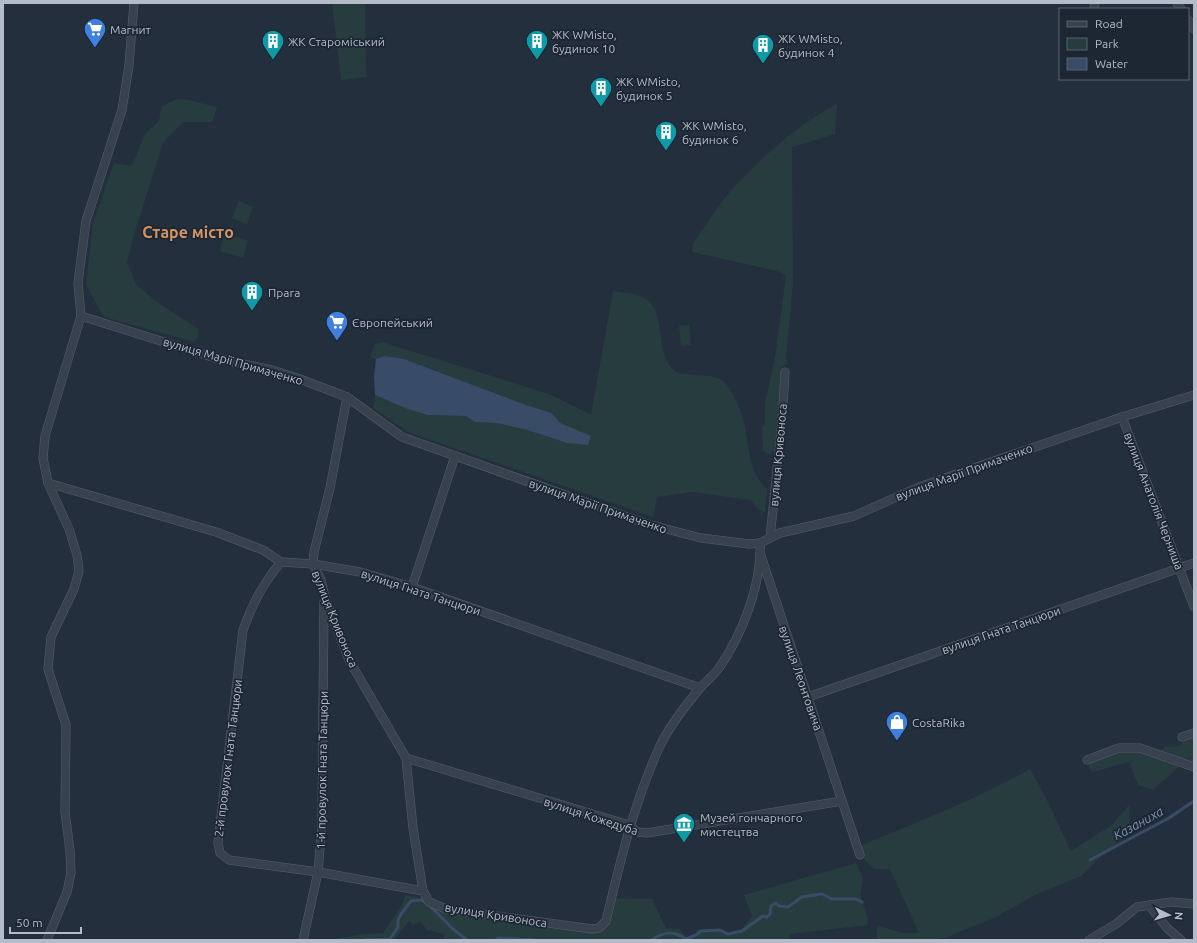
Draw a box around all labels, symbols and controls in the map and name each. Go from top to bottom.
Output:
legend [1059,8,1189,80]
supermarket icon: Магнит [82,16,108,49]
text: Road [1095,17,1123,30]
place label: Магнит [110,23,152,36]
building icon: ЖК Староміський [260,28,286,61]
building icon: ЖК WMisto, будинок 10 [524,28,550,61]
place label: ЖК WMisto, будинок 10 [552,28,617,55]
building icon: ЖК WMisto, будинок 4 [750,32,776,65]
place label: ЖК WMisto, будинок 4 [778,32,843,59]
place label: ЖК Староміський [288,35,385,48]
text: Park [1095,37,1119,50]
text: Water [1095,57,1128,70]
building icon: ЖК WMisto, будинок 5 [588,75,614,108]
place label: ЖК WMisto, будинок 5 [616,75,681,102]
building icon: ЖК WMisto, будинок 6 [653,119,679,152]
place label: ЖК WMisto, будинок 6 [682,119,747,146]
district label: Старе місто [142,223,234,241]
building icon: Прага [239,279,265,312]
place label: Прага [268,286,300,299]
supermarket icon: Європейський [324,309,350,342]
place label: Європейський [352,316,433,329]
street label: вулиця Марії Примаченко [162,335,304,387]
street label: вулиця Кривоноса [767,403,789,507]
street label: вулиця Анатолія Черниша [1122,431,1186,571]
street label: вулиця Марії Примаченко [894,441,1034,503]
street label: вулиця Марії Примаченко [527,476,669,536]
street label: вулиця Гната Танцюри [360,567,482,617]
street label: вулиця Кривоноса [310,569,360,669]
street label: вулиця Гната Танцюри [940,604,1062,656]
street label: вулиця Леонтовича [777,624,825,732]
street label: 2-й провулок Гната Танцюри [212,678,244,838]
street label: 1-й провулок Гната Танцюри [314,691,330,849]
shop icon: CostaRika [884,709,910,742]
place label: CostaRika [912,716,965,729]
street label: вулиця Кожедуба [542,795,640,837]
water label: Казаниха [1111,804,1165,842]
museum icon: Музей гончарного мистецтва [671,811,697,844]
place label: Музей гончарного мистецтва [700,811,803,838]
north arrow [1149,895,1189,935]
street label: вулиця Кривоноса [444,900,548,930]
scale bar [10,909,81,935]
text: N [1173,911,1185,920]
text: 50 m [16,916,43,929]

